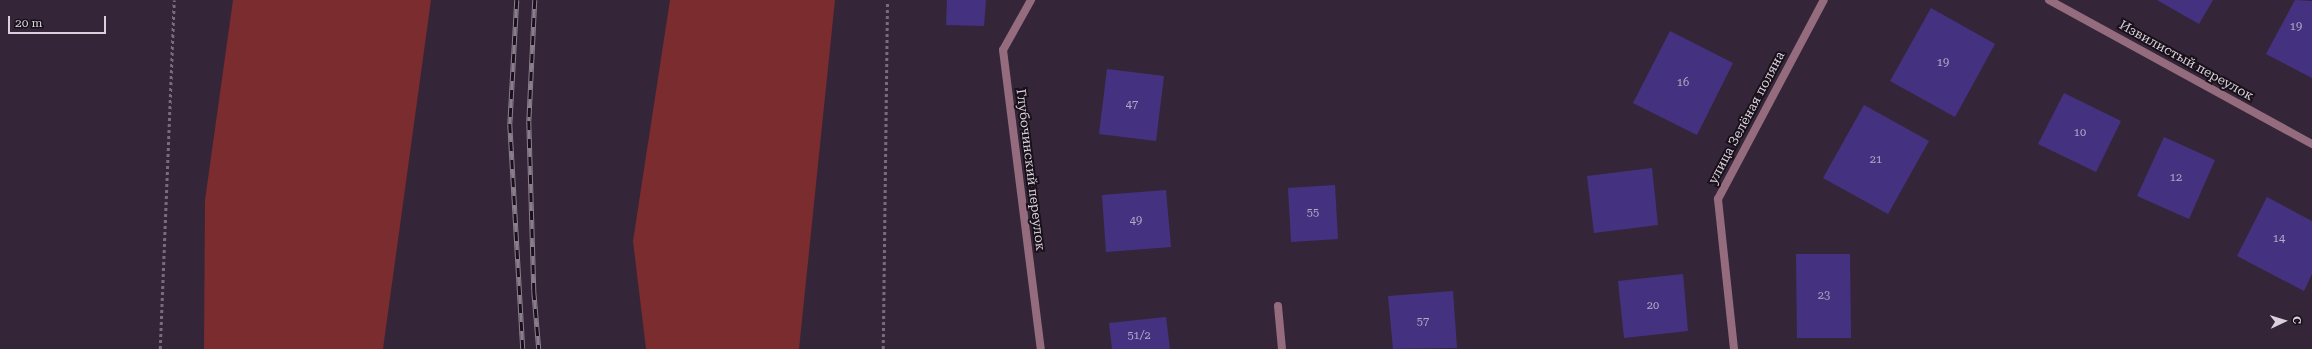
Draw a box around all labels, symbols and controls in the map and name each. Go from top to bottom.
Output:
scale bar [10,8,108,34]
text: 20 m [15,16,42,30]
street label: Извилистый переулок [2116,18,2256,104]
house number: 19 [2290,20,2302,34]
street label: улица Зелёная поляна [1705,49,1789,187]
house number: 19 [1937,56,1949,70]
house number: 16 [1677,76,1689,90]
street label: Глубочинский переулок [1012,88,1048,252]
house number: 47 [1126,98,1138,112]
house number: 10 [2074,126,2086,140]
house number: 21 [1870,153,1882,167]
house number: 12 [2170,171,2182,185]
house number: 55 [1307,206,1319,220]
house number: 49 [1130,214,1142,228]
house number: 14 [2273,232,2285,246]
house number: 23 [1818,289,1830,303]
house number: 20 [1647,299,1659,313]
north arrow [2264,301,2304,341]
house number: 57 [1417,315,1429,329]
text: С [2290,316,2303,324]
house number: 51/2 [1127,329,1151,343]

